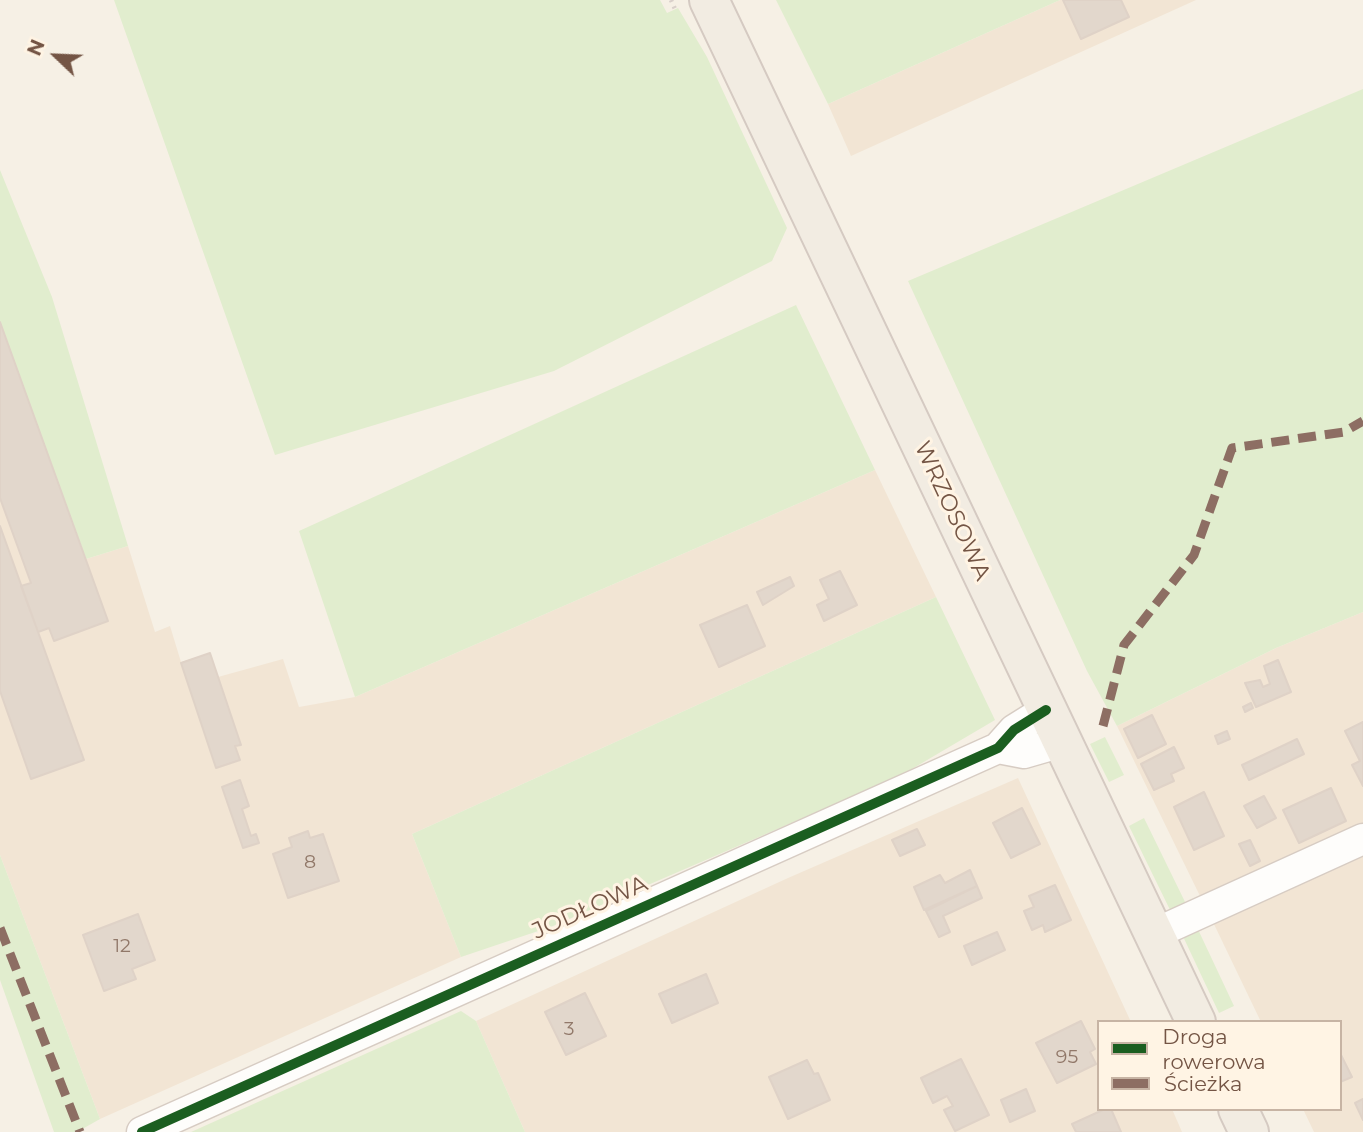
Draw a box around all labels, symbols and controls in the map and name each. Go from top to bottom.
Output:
north arrow [21,21,91,91]
text: N [23,36,50,59]
street label: WRZOSOWA [908,437,996,585]
house number: 8 [304,851,316,873]
street label: JODŁOWA [528,870,652,946]
house number: 12 [113,935,131,957]
house number: 3 [564,1018,574,1040]
legend [1097,1020,1342,1111]
text: Droga rowerowa [1162,1024,1266,1074]
house number: 95 [1056,1046,1078,1068]
text: Ścieżka [1164,1071,1242,1096]

